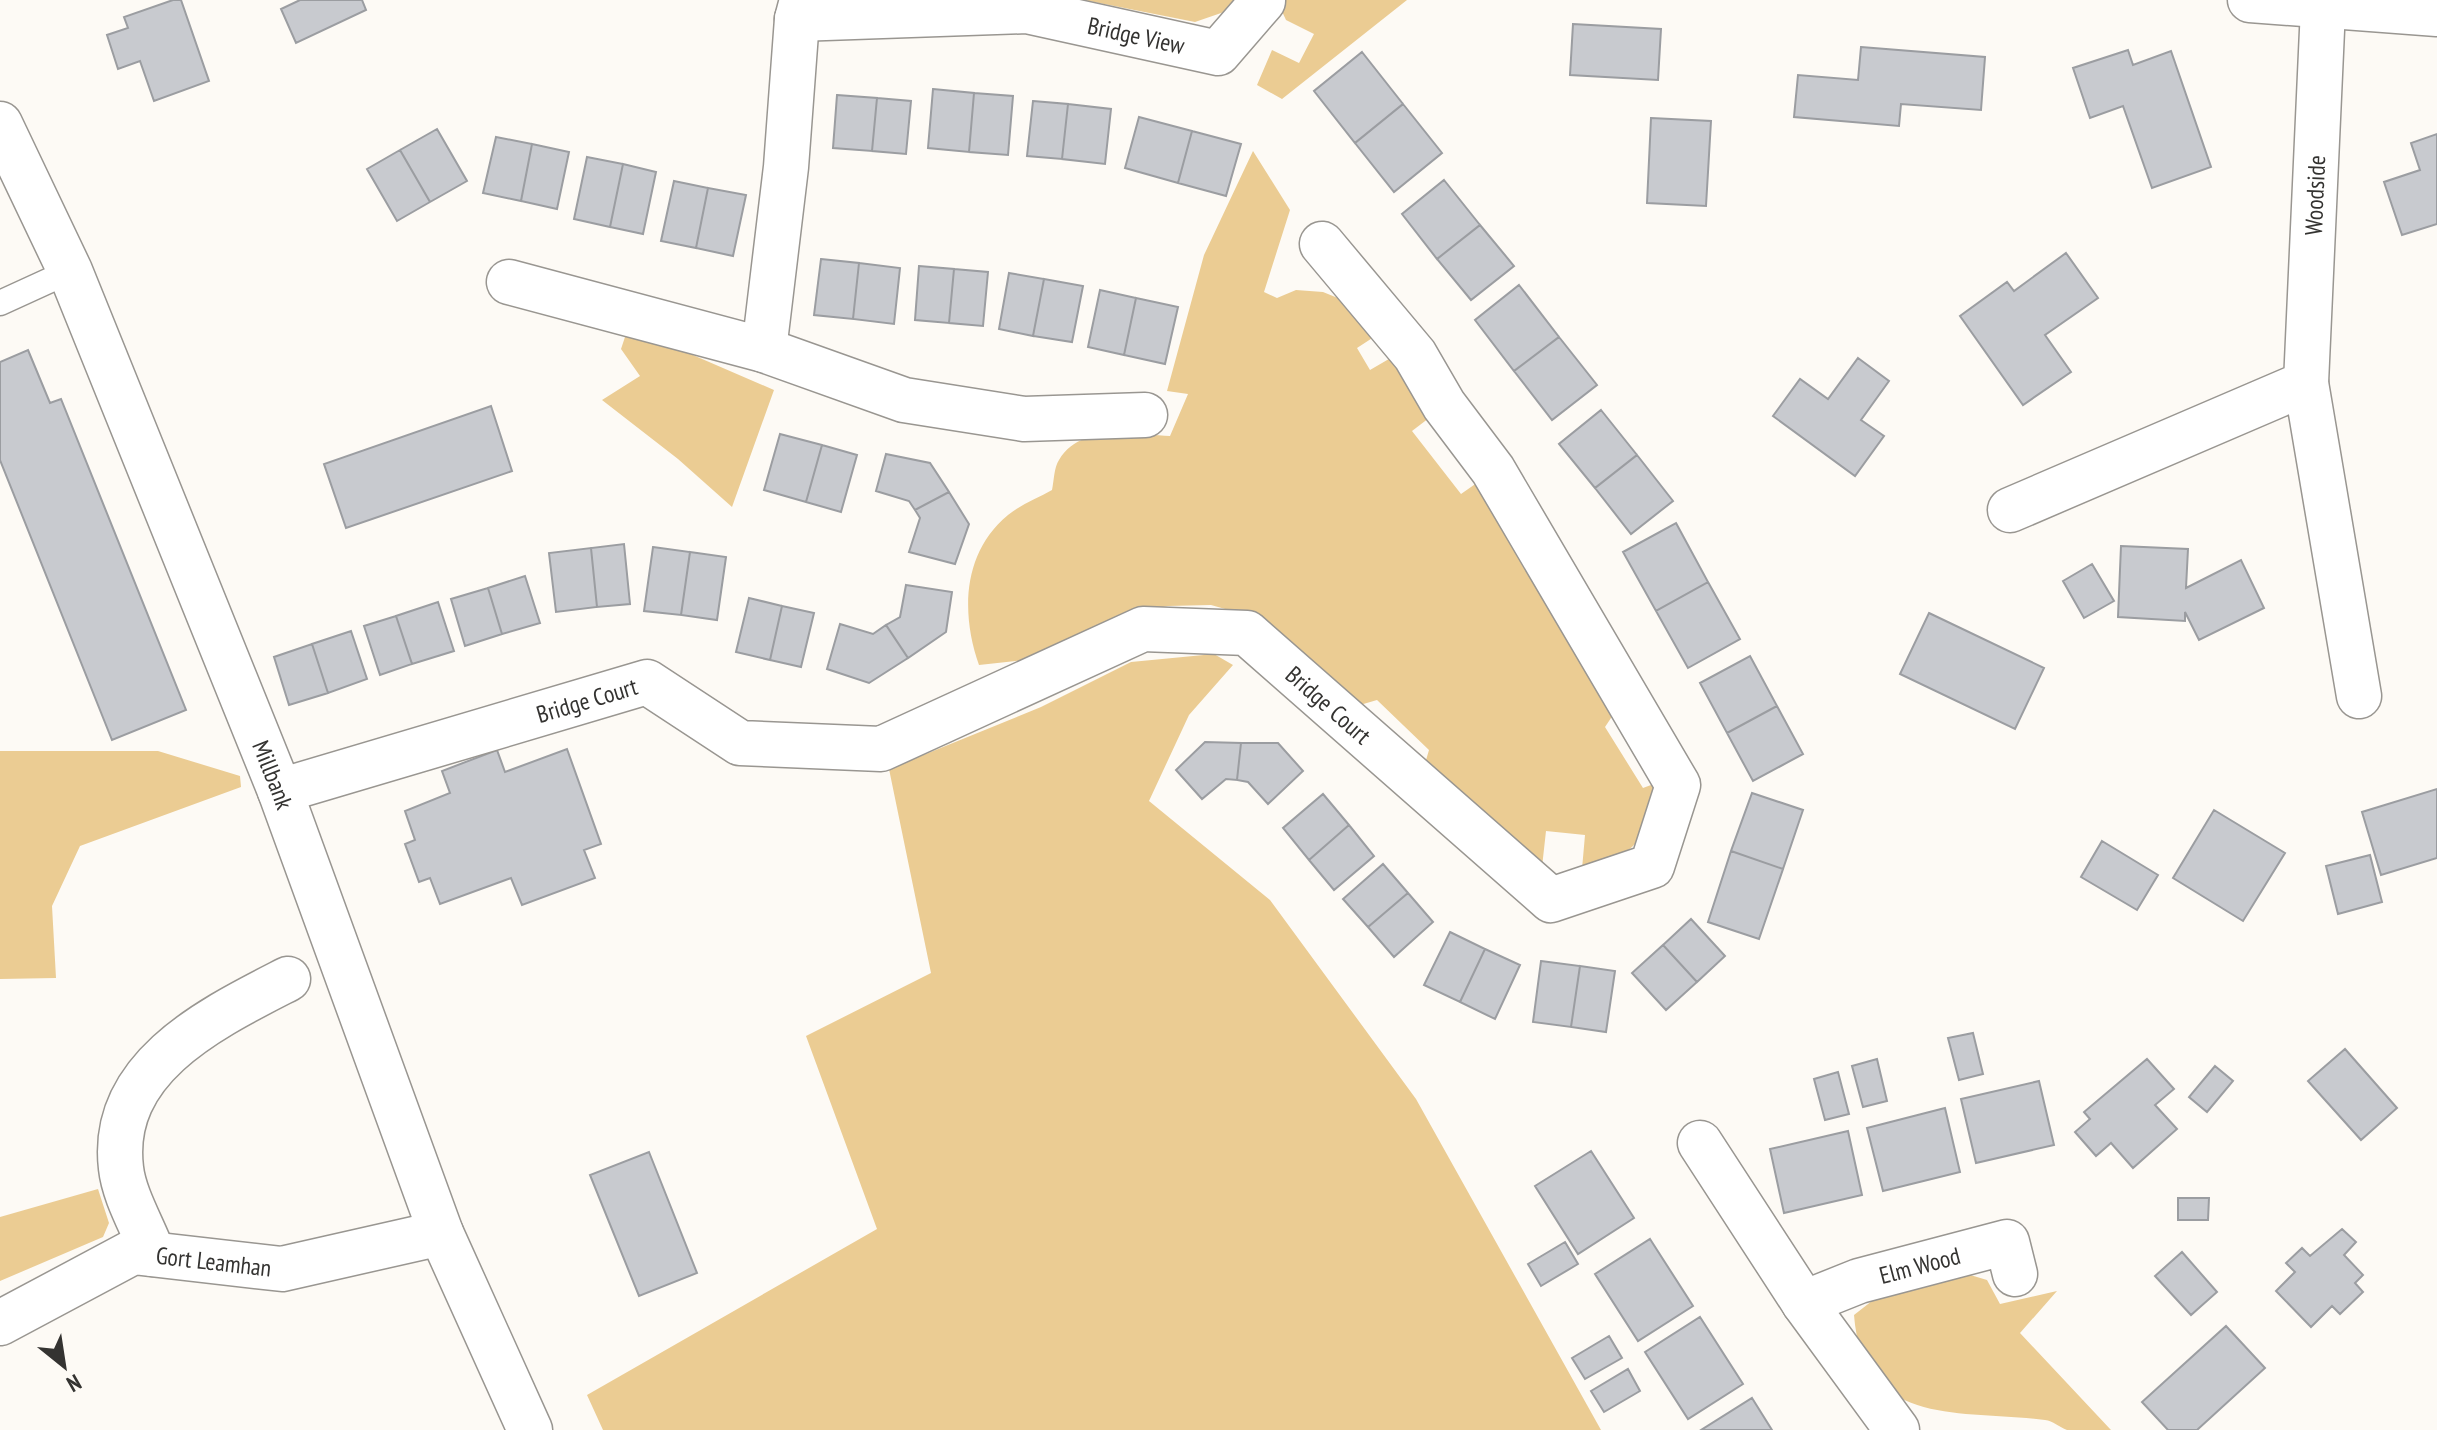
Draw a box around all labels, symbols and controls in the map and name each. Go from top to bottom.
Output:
street label: Bridge View [1085,9,1189,61]
street label: Woodside [2297,155,2332,236]
street label: Bridge Court [1279,659,1378,751]
street label: Bridge Court [533,670,641,730]
street label: Millbank [246,736,301,814]
street label: Gort Leamhan [154,1239,273,1283]
street label: Elm Wood [1876,1239,1964,1291]
north arrow [24,1326,104,1406]
text: N [62,1368,86,1398]

